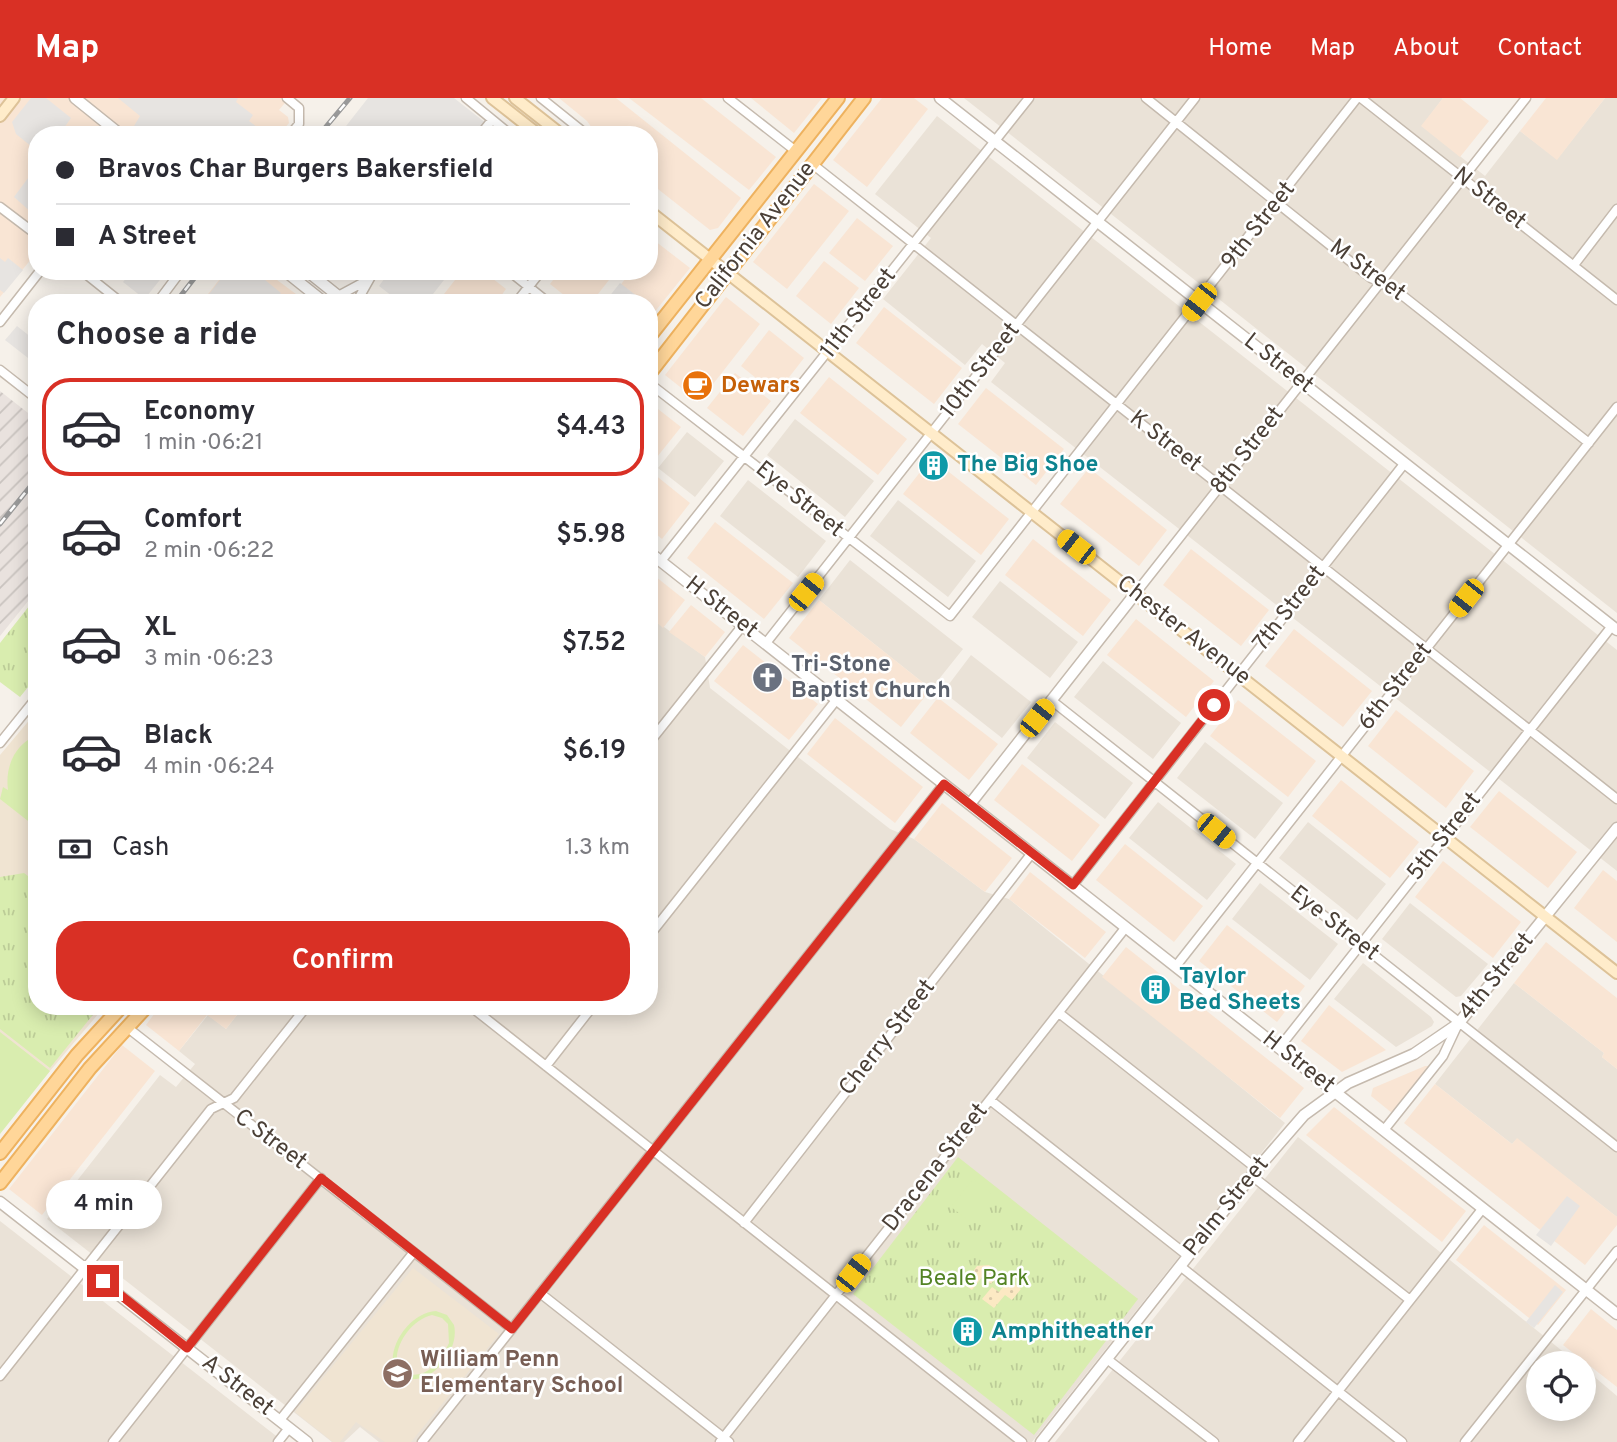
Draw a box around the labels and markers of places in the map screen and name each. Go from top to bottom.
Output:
cafe icon: Dewars [681,369,715,403]
place label: Dewars [721,372,800,401]
building icon: The Big Shoe [917,448,951,482]
place label: The Big Shoe [957,451,1098,480]
place label: Tri-Stone Baptist Church [791,651,951,706]
church icon: Tri-Stone Baptist Church [751,661,785,695]
place label: Taylor Bed Sheets [1179,963,1301,1018]
building icon: Taylor Bed Sheets [1139,973,1173,1007]
building icon: Amphitheather [951,1315,985,1349]
place label: Amphitheather [991,1318,1154,1347]
place label: William Penn Elementary School [420,1346,624,1401]
school or university icon: William Penn Elementary School [380,1356,414,1390]

